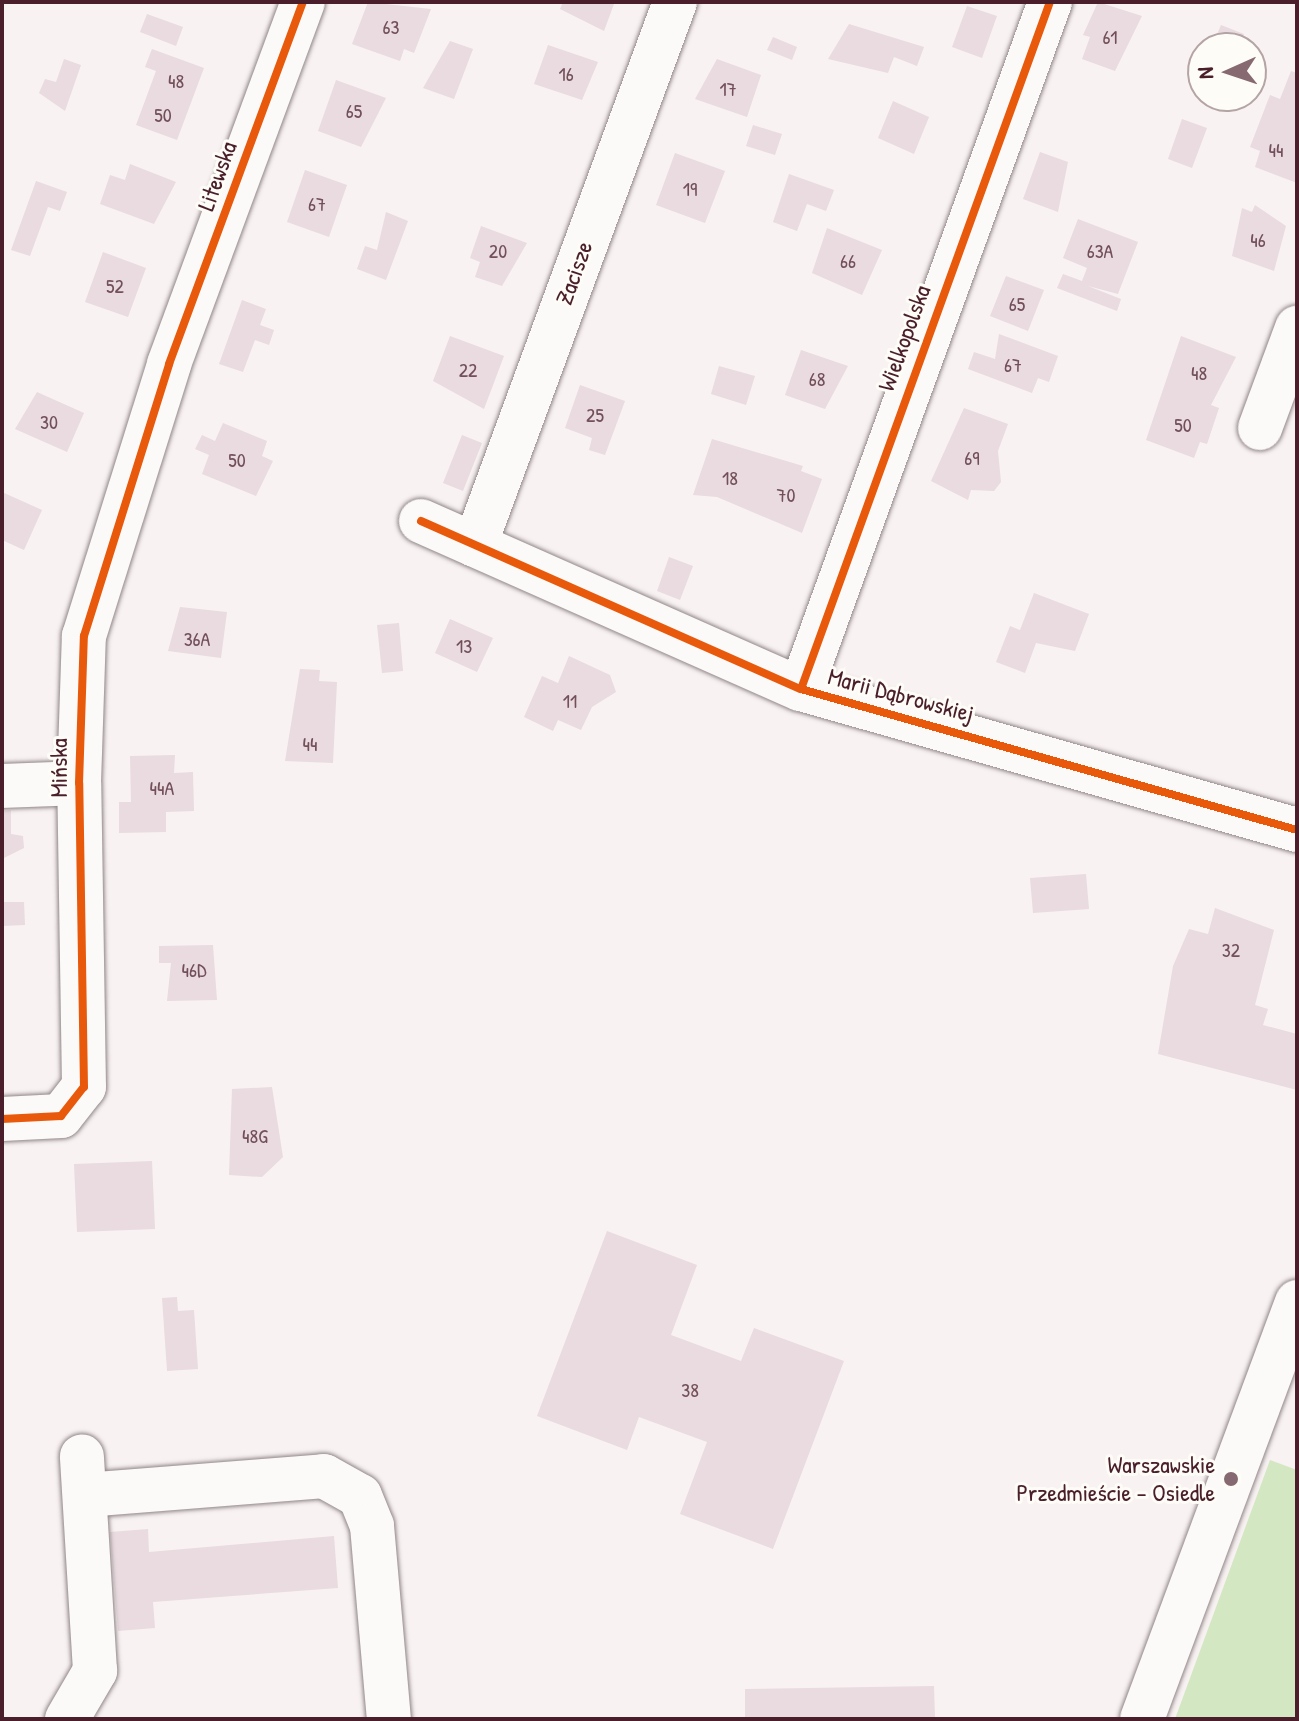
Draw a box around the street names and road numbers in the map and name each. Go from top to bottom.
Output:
street label: Litewska [191,137,243,215]
street label: Zacisze [549,237,599,309]
street label: Wielkopolska [872,281,936,395]
street label: Marii Dąbrowskiej [825,662,977,728]
street label: Mińska [45,738,73,798]

